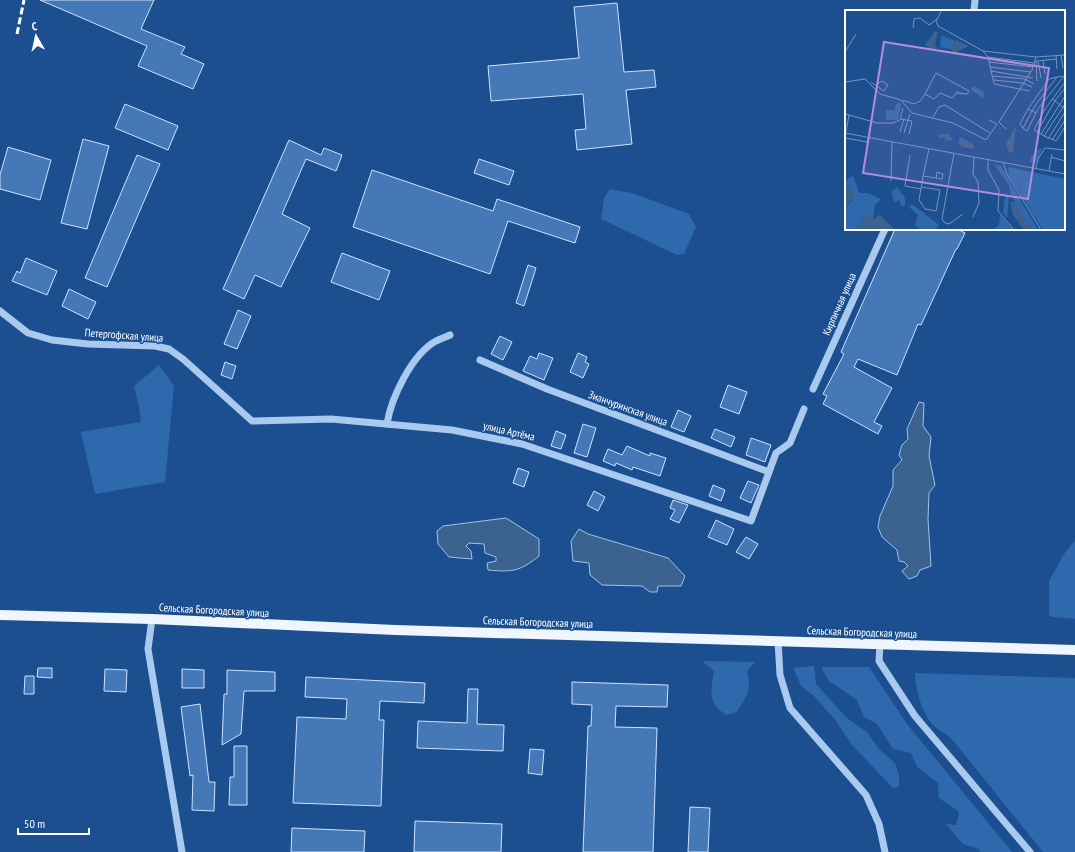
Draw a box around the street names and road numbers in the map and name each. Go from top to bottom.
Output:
street label: Кирпичная улица [819,270,859,338]
street label: Петергофская улица [84,325,164,345]
street label: Зианчуринская улица [586,387,670,429]
street label: улица Артёма [482,418,536,444]
street label: Сельская Богородская улица [159,600,269,620]
street label: Сельская Богородская улица [483,613,593,631]
street label: Сельская Богородская улица [807,623,917,641]

